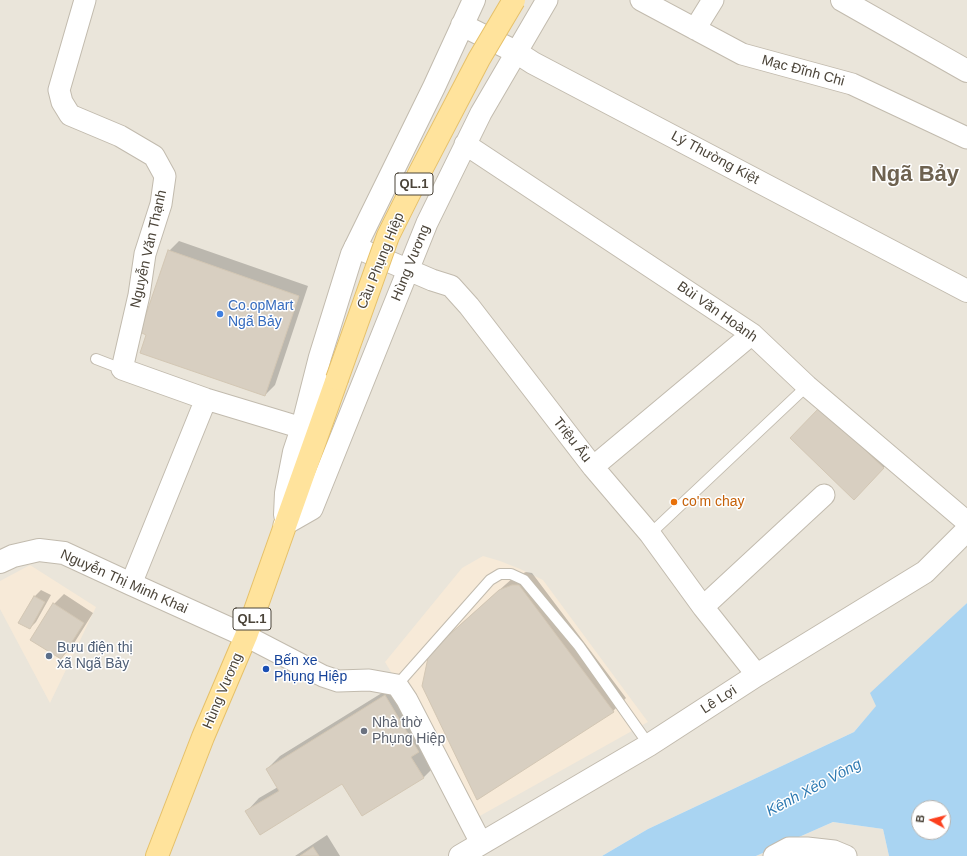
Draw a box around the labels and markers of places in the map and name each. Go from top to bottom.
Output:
place label: Co.opMart Ngã Bảy [228,298,293,330]
marker: Co.opMart Ngã Bảy [215,309,225,319]
place label: co'm chay [682,494,745,510]
marker: co'm chay [669,497,679,507]
place label: Bưu điện thị xã Ngã Bảy [57,640,133,672]
marker: Bưu điện thị xã Ngã Bảy [44,651,54,661]
place label: Bến xe Phụng Hiệp [274,653,347,686]
marker: Bến xe Phụng Hiệp [261,664,271,674]
place label: Nhà thờ Phụng Hiệp [372,715,445,748]
marker: Nhà thờ Phụng Hiệp [359,726,369,736]

